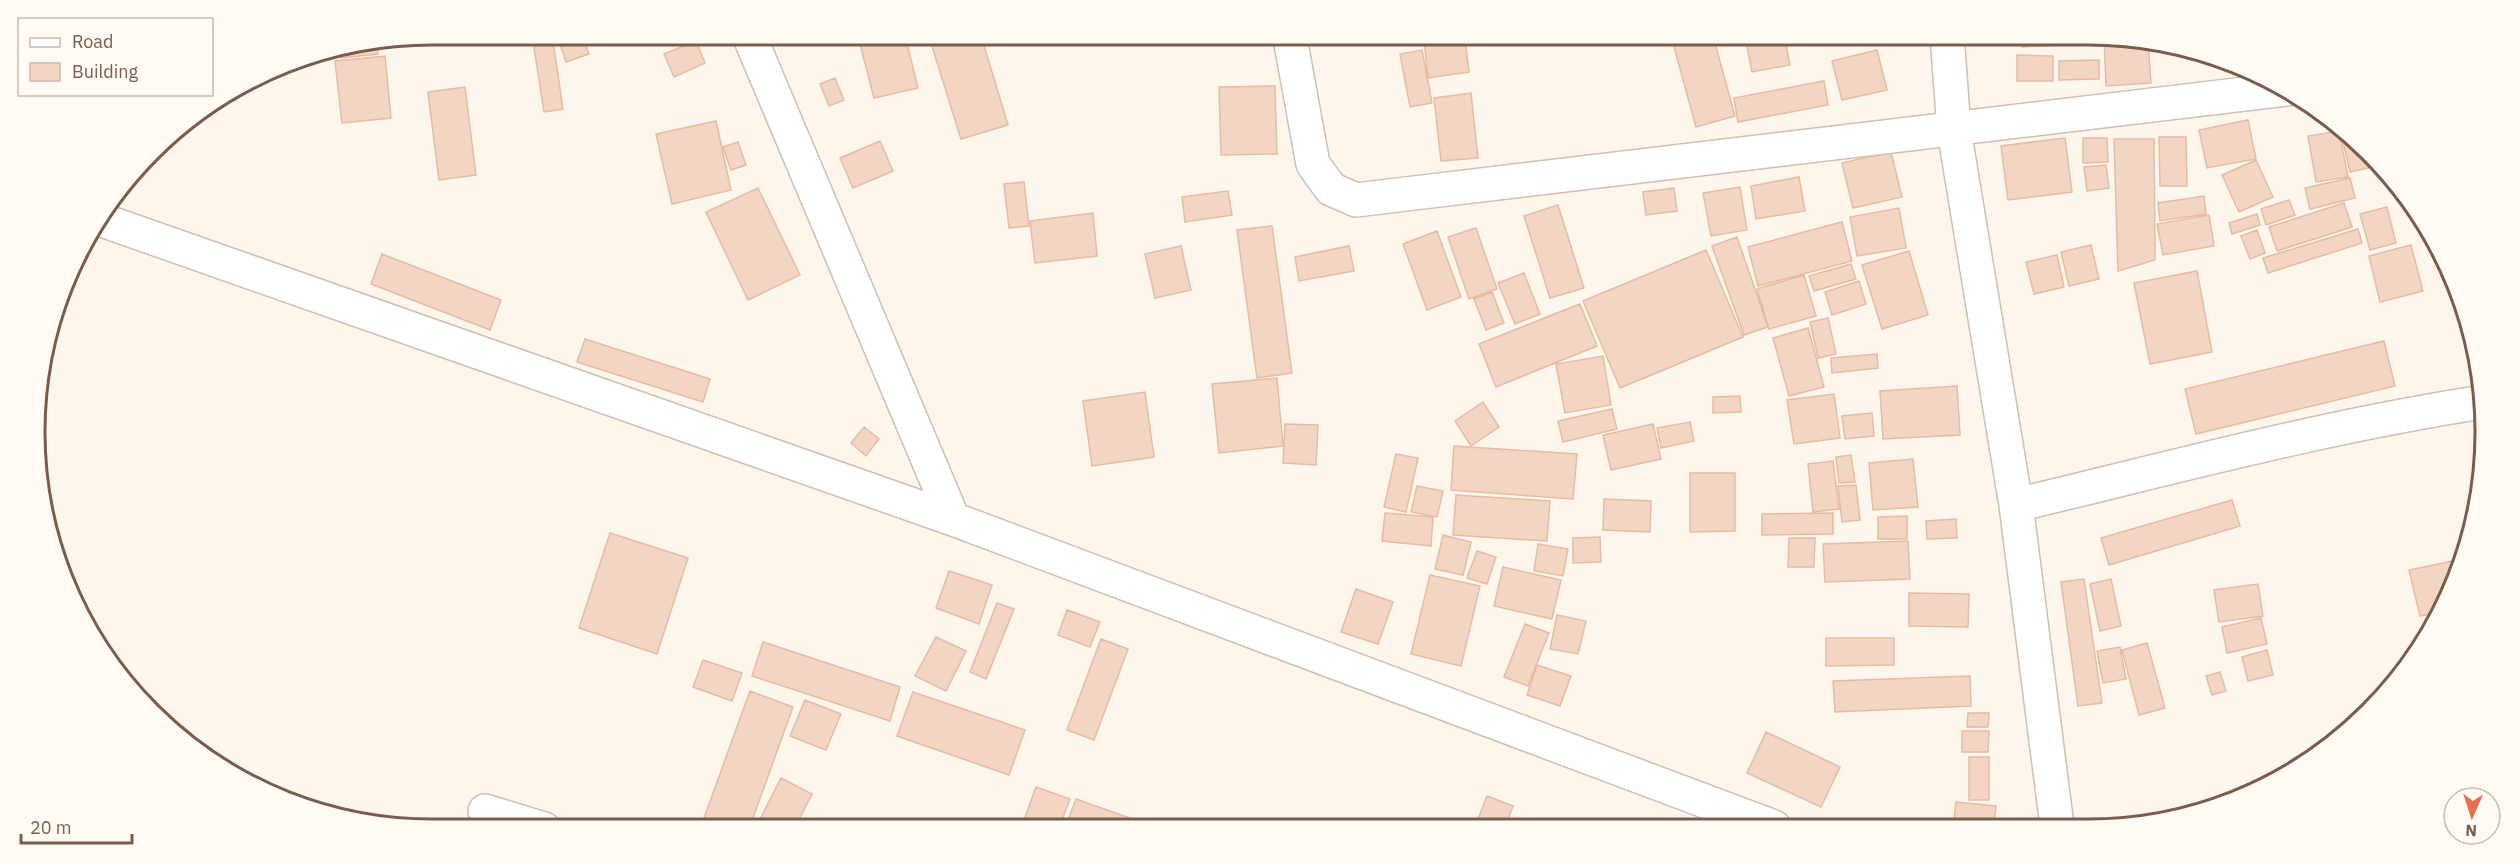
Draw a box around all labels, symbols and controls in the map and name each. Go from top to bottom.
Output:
legend [18,18,213,96]
text: Road [72,30,113,53]
text: Building [72,60,139,83]
north arrow [2442,786,2502,846]
scale bar [21,807,132,845]
text: 20 m [30,816,72,839]
text: N [2465,821,2478,841]

